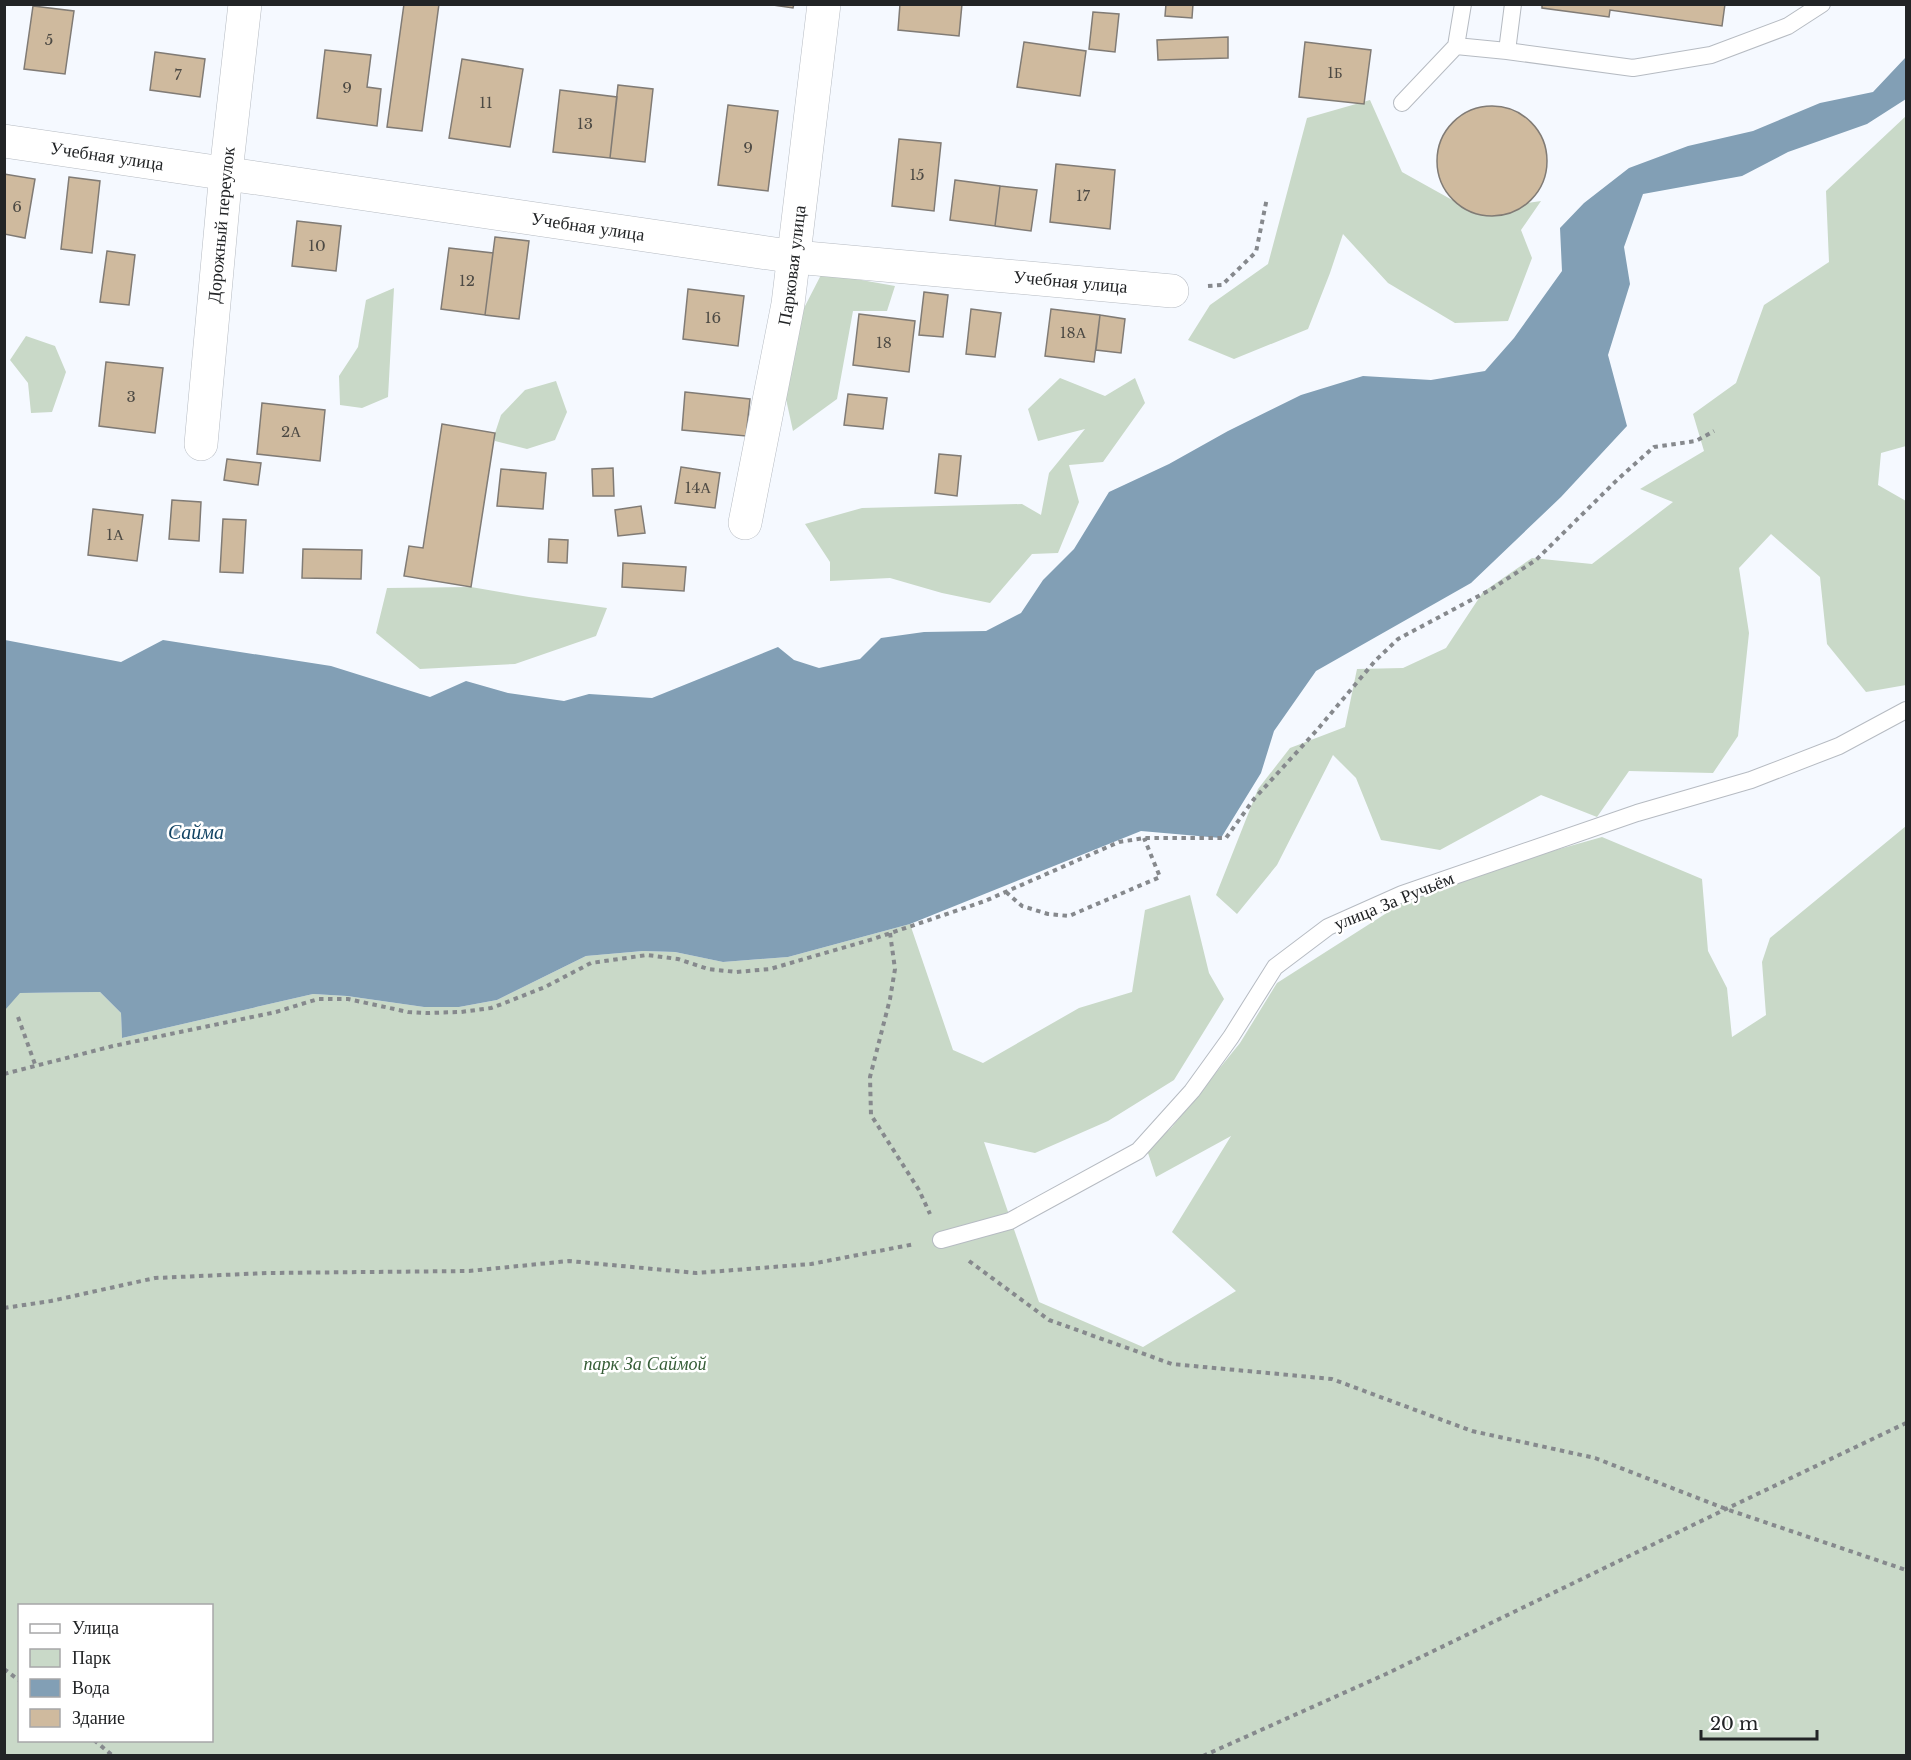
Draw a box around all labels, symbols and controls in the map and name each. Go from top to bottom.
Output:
house number: 5 [45,30,53,49]
house number: 1Б [1327,63,1343,82]
house number: 7 [174,65,182,84]
house number: 9 [342,78,352,97]
house number: 11 [479,93,493,112]
house number: 13 [577,114,593,133]
street label: Учебная улица [49,137,165,175]
house number: 9 [743,138,753,157]
street label: Дорожный переулок [203,145,240,304]
house number: 15 [909,165,925,184]
house number: 17 [1076,186,1091,205]
house number: 6 [12,197,22,216]
street label: Парковая улица [773,204,811,327]
street label: Учебная улица [529,207,646,246]
house number: 10 [308,236,326,255]
street label: Учебная улица [1012,266,1128,298]
house number: 12 [459,271,475,290]
house number: 16 [705,308,721,327]
house number: 18А [1060,323,1086,342]
house number: 18 [876,333,892,352]
house number: 3 [126,387,136,406]
house number: 2А [281,422,301,441]
house number: 14А [685,478,711,497]
house number: 1А [106,525,124,544]
water label: Сайма [168,820,224,844]
street label: улица За Ручьём [1331,867,1457,935]
park label: парк За Саймой [584,1353,706,1375]
legend [18,1604,213,1742]
text: Улица [72,1617,119,1639]
text: Парк [72,1647,111,1669]
text: Вода [72,1677,110,1699]
scale bar [1701,1703,1816,1741]
text: Здание [72,1707,125,1729]
text: 20 m [1710,1713,1758,1735]

